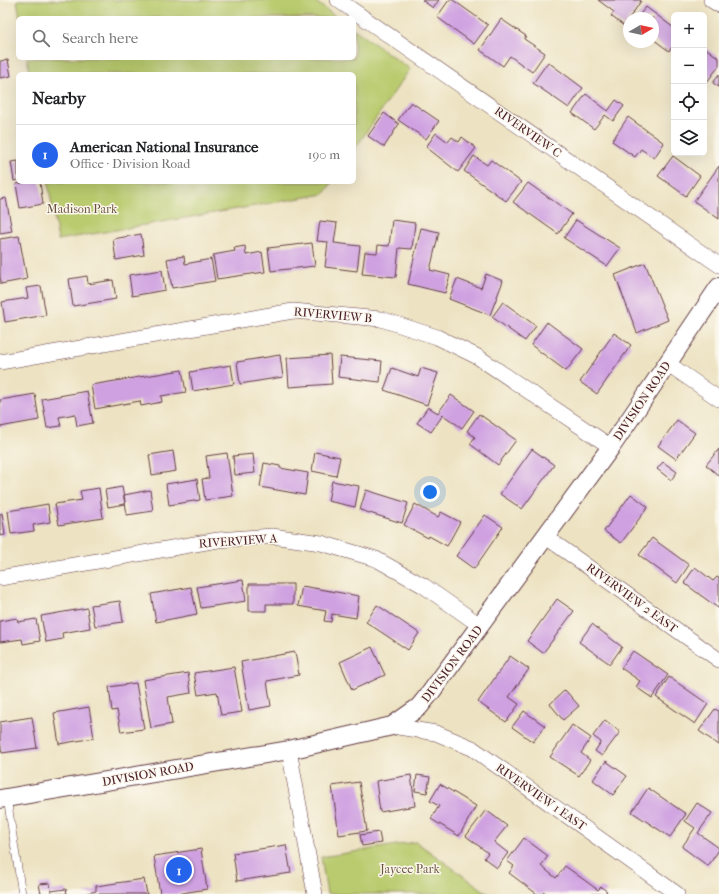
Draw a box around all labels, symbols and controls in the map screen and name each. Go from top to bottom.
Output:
north arrow [623,12,659,48]
map controls [671,12,707,156]
button: + [671,12,707,48]
search box [16,16,356,60]
icon: search [30,27,52,49]
text: Search here [62,29,138,47]
button: − [671,48,707,84]
button: locate [671,84,707,120]
text: Nearby [32,88,86,108]
street label: RIVERVIEW C [492,104,564,160]
button: layers [671,120,707,156]
text: American National Insurance [70,138,258,156]
text: 1 [43,147,47,162]
text: 190 m [308,147,340,162]
text: Office · Division Road [70,156,190,171]
park label: Madison Park [47,202,118,216]
street label: RIVERVIEW B [293,305,373,325]
street label: DIVISION ROAD [610,359,674,443]
your location [420,482,440,502]
street label: RIVERVIEW A [198,531,278,551]
street label: RIVERVIEW 2 EAST [584,560,681,636]
street label: DIVISION ROAD [419,623,485,705]
street label: DIVISION ROAD [101,759,195,789]
street label: RIVERVIEW 1 EAST [493,761,590,834]
pin: 1 [166,855,192,885]
park label: Jaycee Park [379,862,441,876]

